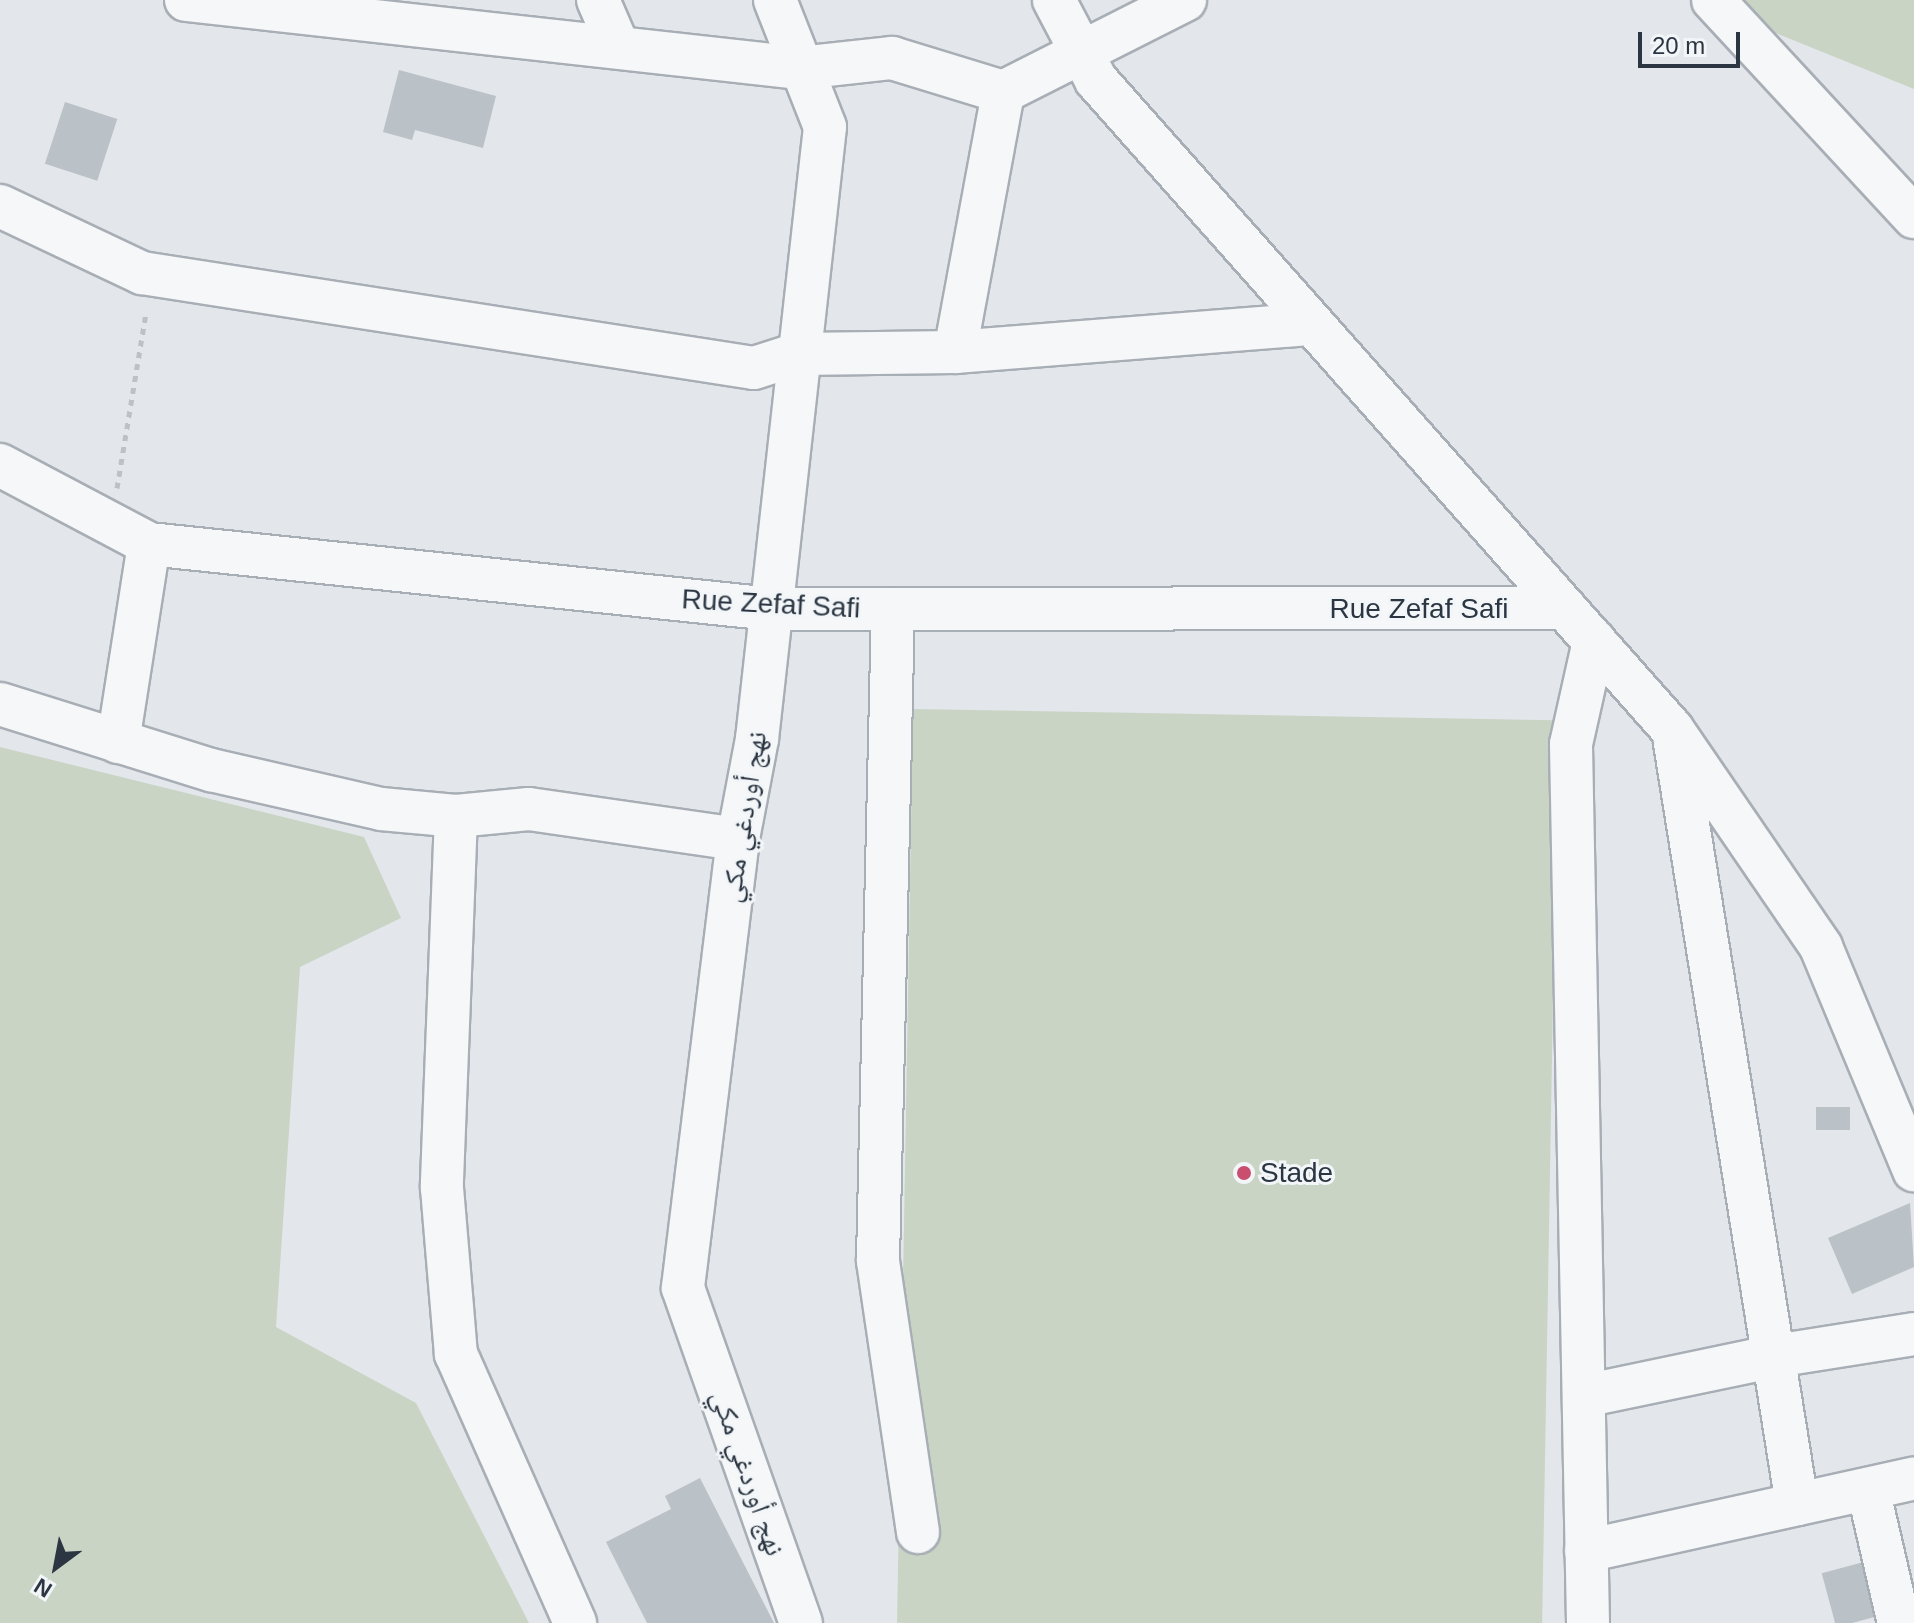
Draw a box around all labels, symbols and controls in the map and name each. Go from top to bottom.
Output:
scale bar [1642,16,1744,66]
text: 20 m [1652,32,1705,59]
street label: Rue Zefaf Safi [681,583,861,625]
street label: Rue Zefaf Safi [1330,592,1508,626]
street label: نهج أوردغي مكي [714,729,774,905]
place label: Stade [1260,1156,1333,1190]
marker: Stade [1235,1164,1253,1182]
street label: نهج أوردغي مكي [704,1386,792,1560]
north arrow [16,1527,96,1607]
text: N [30,1573,56,1603]

